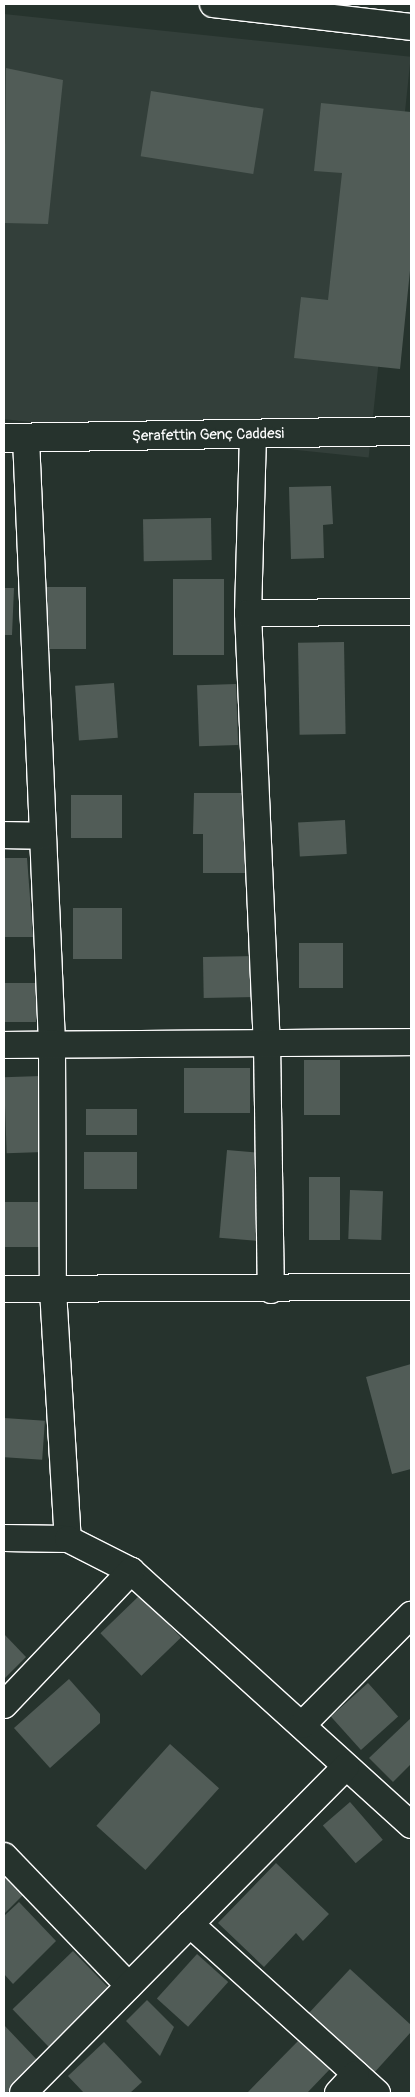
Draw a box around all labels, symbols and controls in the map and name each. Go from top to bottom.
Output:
street label: Şerafettin Genç Caddesi [132,425,284,445]

